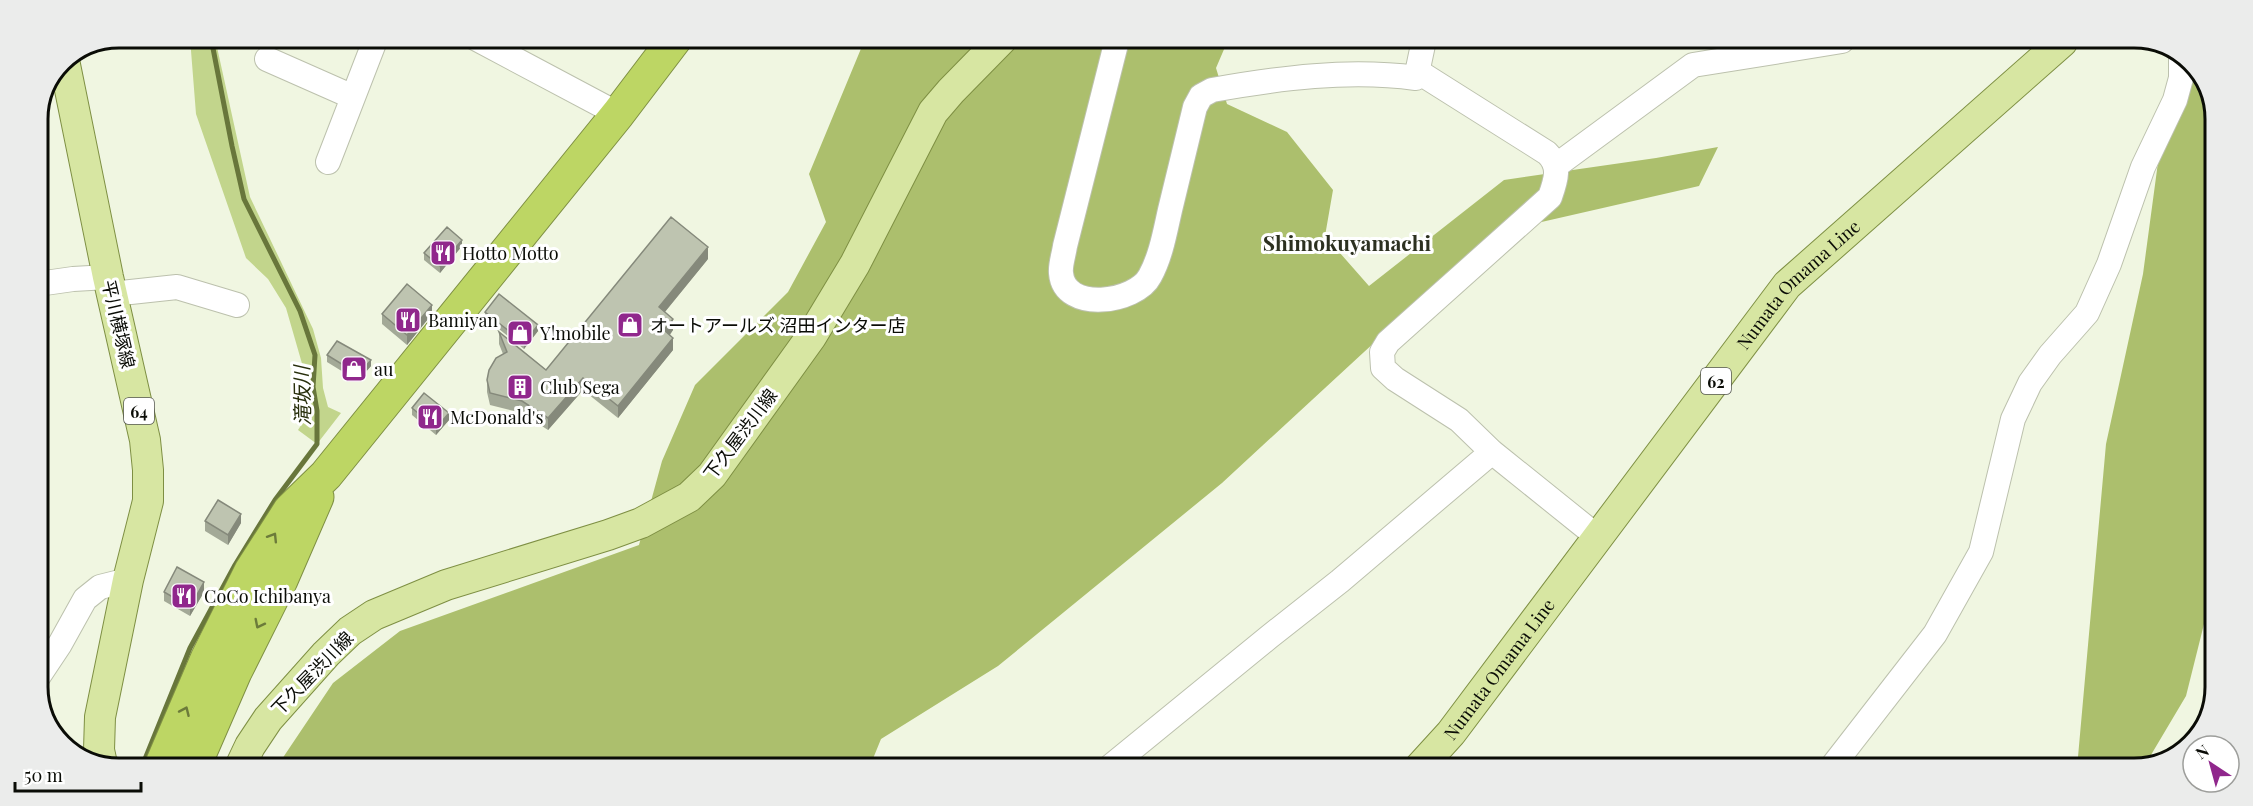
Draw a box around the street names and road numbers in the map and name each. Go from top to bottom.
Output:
street label: Numata Omama Line [1731,214,1865,354]
street label: 平川横塚線 [97,277,141,371]
road number: 62 [1701,368,1731,394]
street label: 下久屋渋川線 [698,384,782,484]
road number: 64 [124,398,154,424]
street label: Numata Omama Line [1438,594,1560,745]
street label: 下久屋渋川線 [266,626,358,720]

